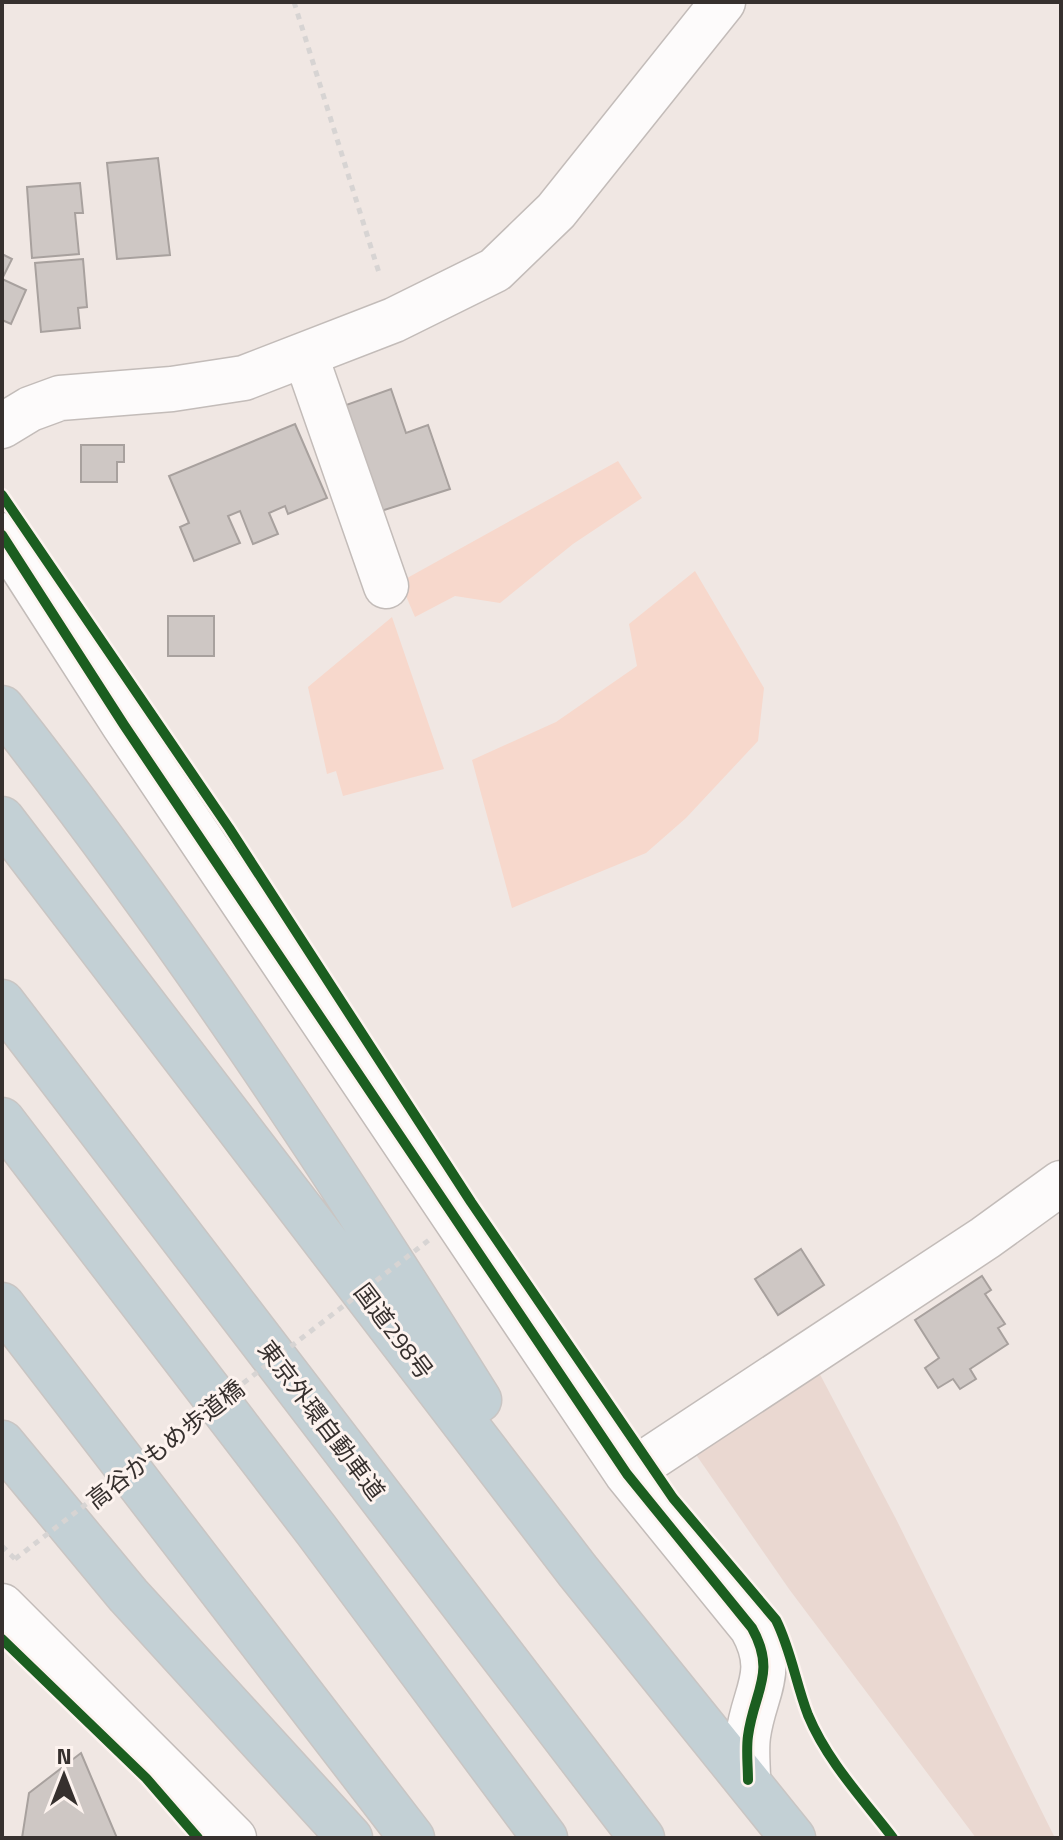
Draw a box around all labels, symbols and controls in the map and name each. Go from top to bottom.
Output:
street label: 国道298号 [346,1275,442,1387]
street label: 東京外環自動車道 [250,1332,394,1508]
street label: 高谷かもめ歩道橋 [78,1371,252,1517]
north arrow [24,1736,104,1816]
text: N [56,1739,72,1773]

